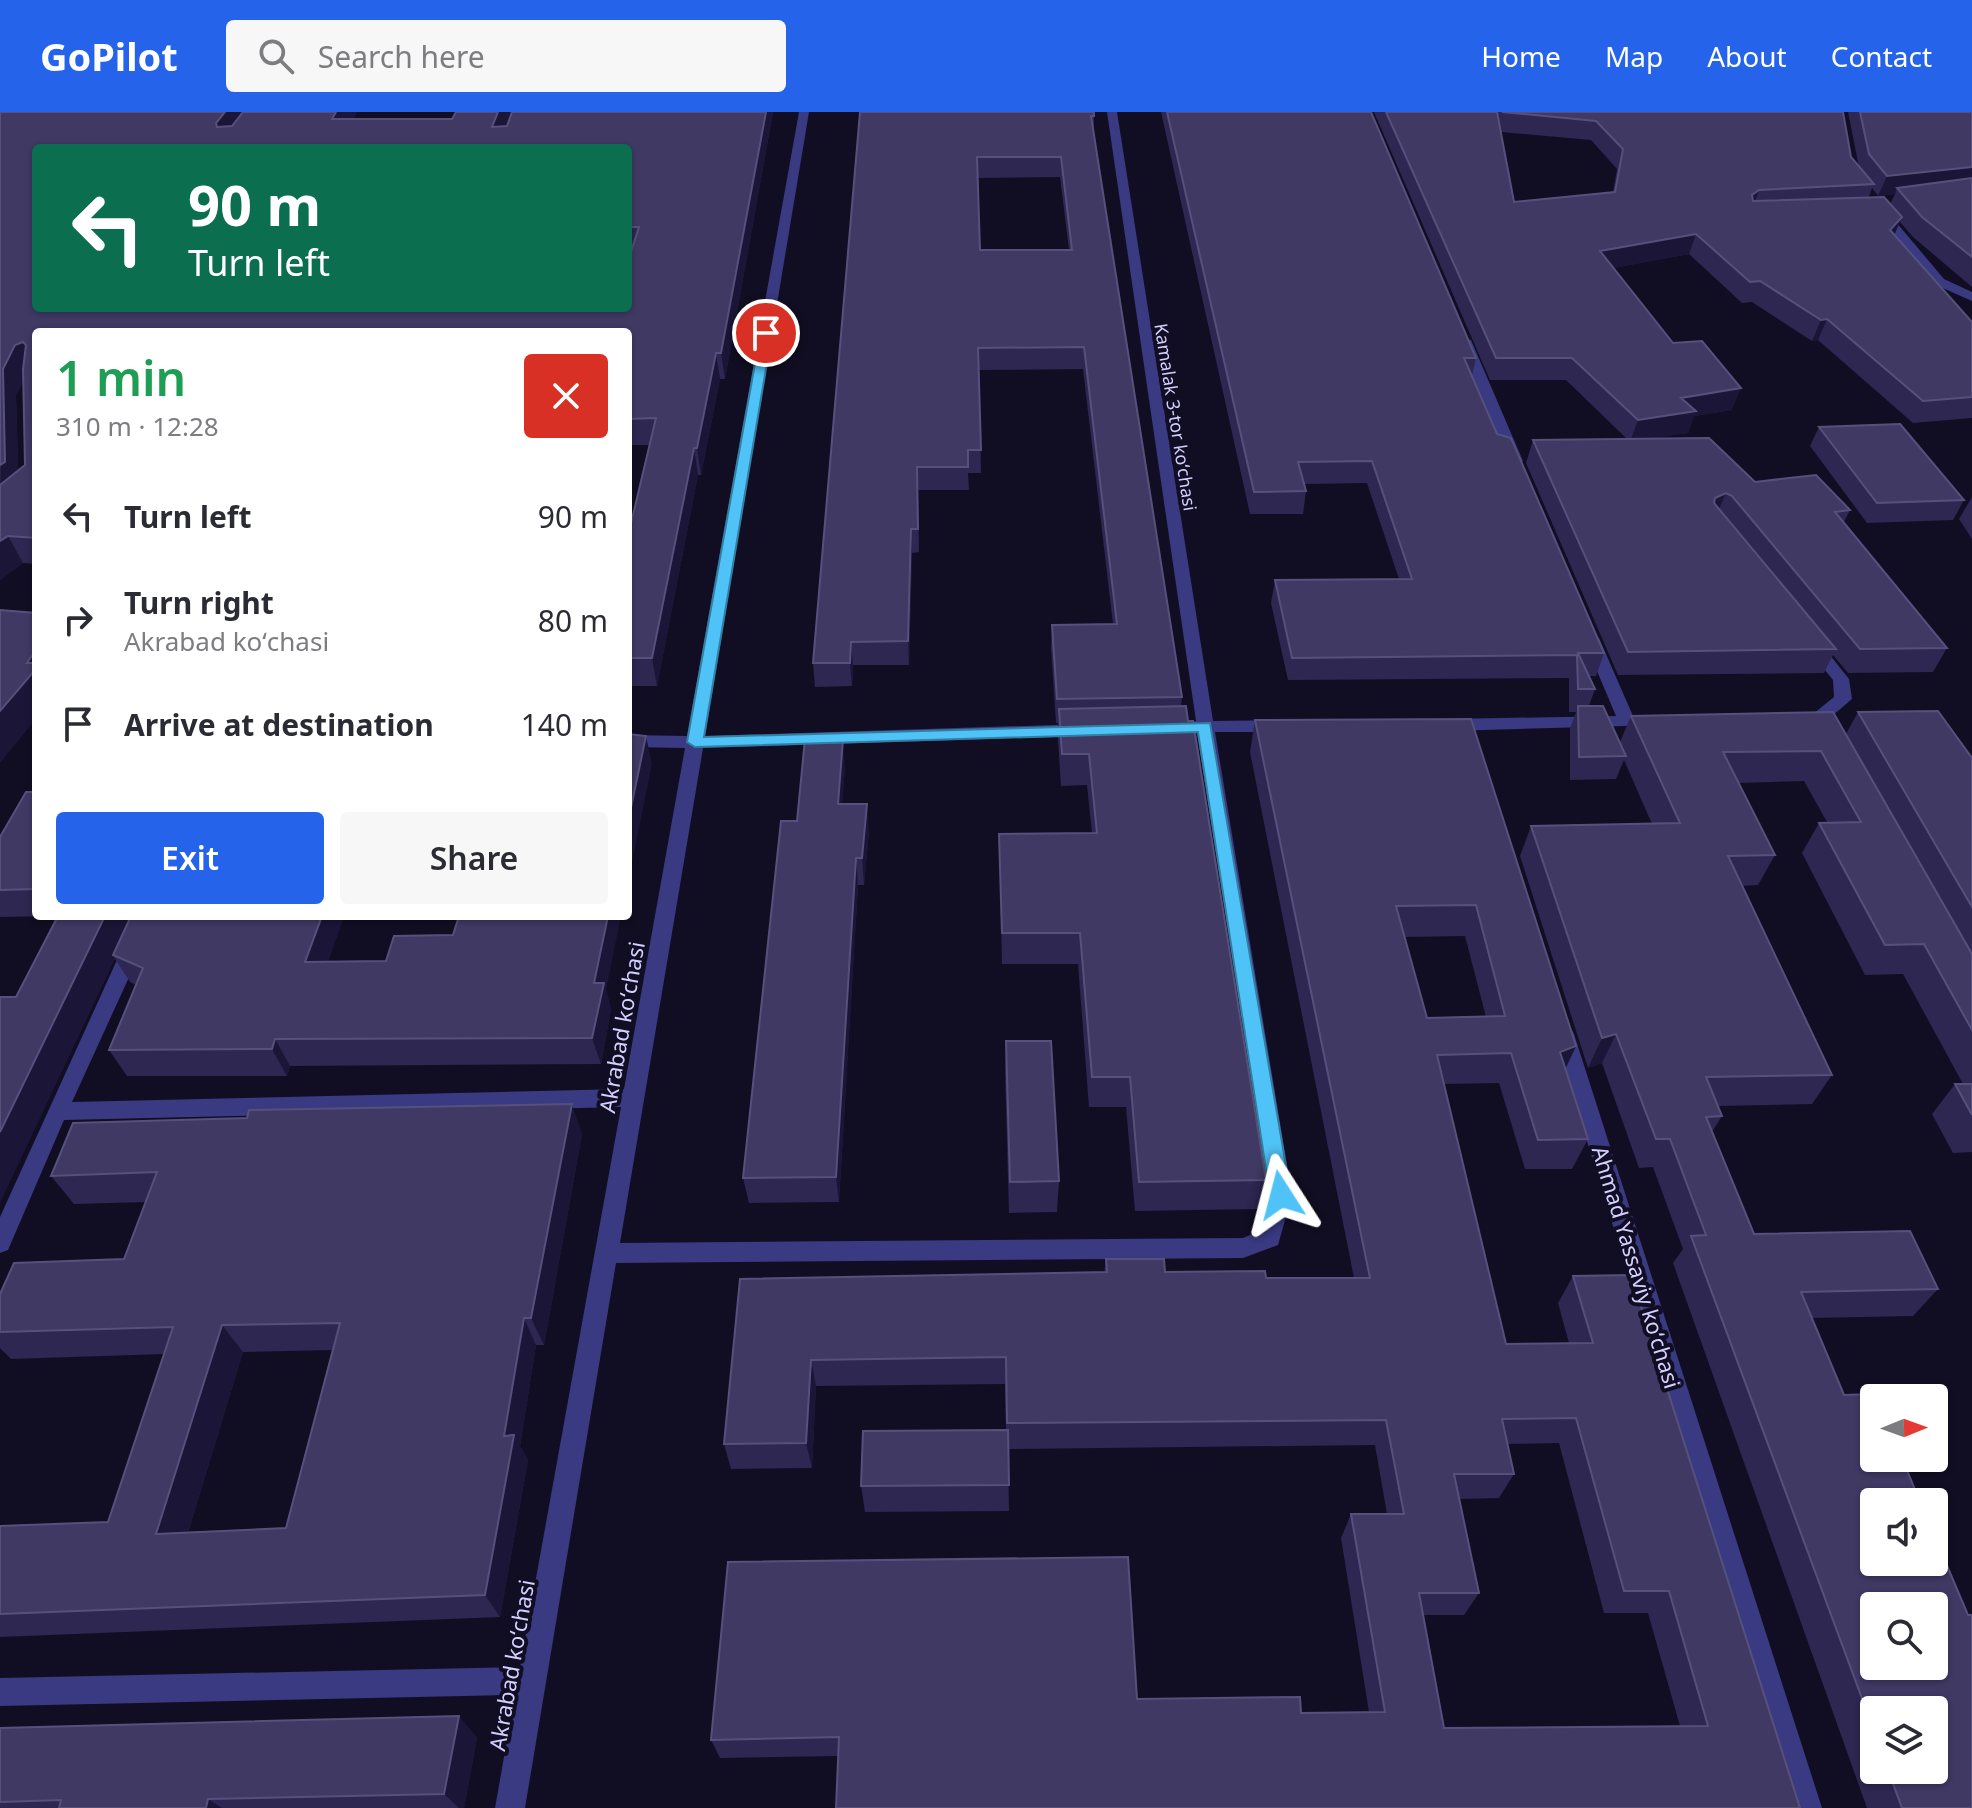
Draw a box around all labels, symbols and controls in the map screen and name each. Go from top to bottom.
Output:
search box [226,20,786,92]
text: GoPilot [40,30,178,82]
icon: search [254,34,298,78]
text: Search here [318,36,485,77]
text: Home [1481,37,1561,75]
text: Map [1605,37,1663,75]
text: About [1707,37,1787,75]
text: Contact [1831,37,1932,75]
text: 90 m [188,166,321,242]
icon: left [56,176,160,280]
text: Turn left [188,238,330,287]
pin [732,299,800,367]
icon: arrive [744,311,788,355]
street label: Kamalak 3-tor koʻchasi [1149,322,1203,512]
text: 1 min [56,345,186,410]
button: close [524,354,608,438]
text: 310 m · 12:28 [56,408,219,444]
icon: left [56,494,100,538]
text: Turn left [124,496,252,537]
text: 90 m [538,496,608,537]
text: Turn right [124,582,274,623]
icon: right [56,598,100,642]
text: 80 m [538,600,608,641]
text: Akrabad koʻchasi [124,623,329,659]
icon: arrive [56,702,100,746]
text: Arrive at destination [124,704,434,745]
text: 140 m [521,704,608,745]
button: Exit [56,812,324,904]
button: Share [340,812,608,904]
street label: Akrabad koʻchasi [591,939,651,1115]
street label: Ahmad Yassaviy koʻchasi [1586,1142,1688,1392]
position arrow [1239,1153,1323,1237]
north arrow [1860,1384,1948,1472]
map controls [1860,1384,1948,1784]
button: sound [1860,1488,1948,1576]
street label: Akrabad koʻchasi [481,1577,541,1753]
button: search [1860,1592,1948,1680]
button: layers [1860,1696,1948,1784]

